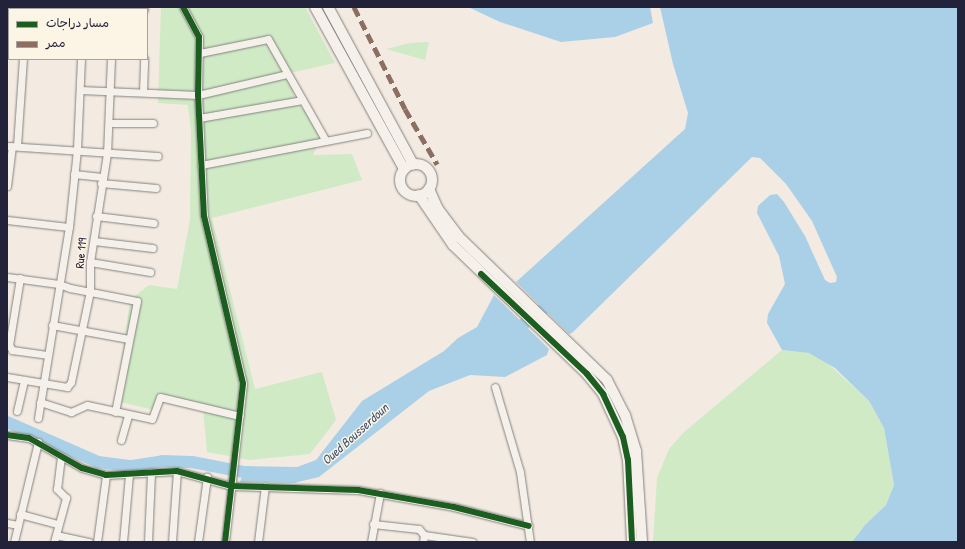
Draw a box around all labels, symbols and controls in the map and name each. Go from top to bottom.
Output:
legend [8,8,148,60]
text: مسار دراجات [46,14,109,31]
text: ممر [46,34,65,51]
street label: Rue 119 [72,237,90,269]
water label: Oued Bousserdoun [318,400,392,468]

